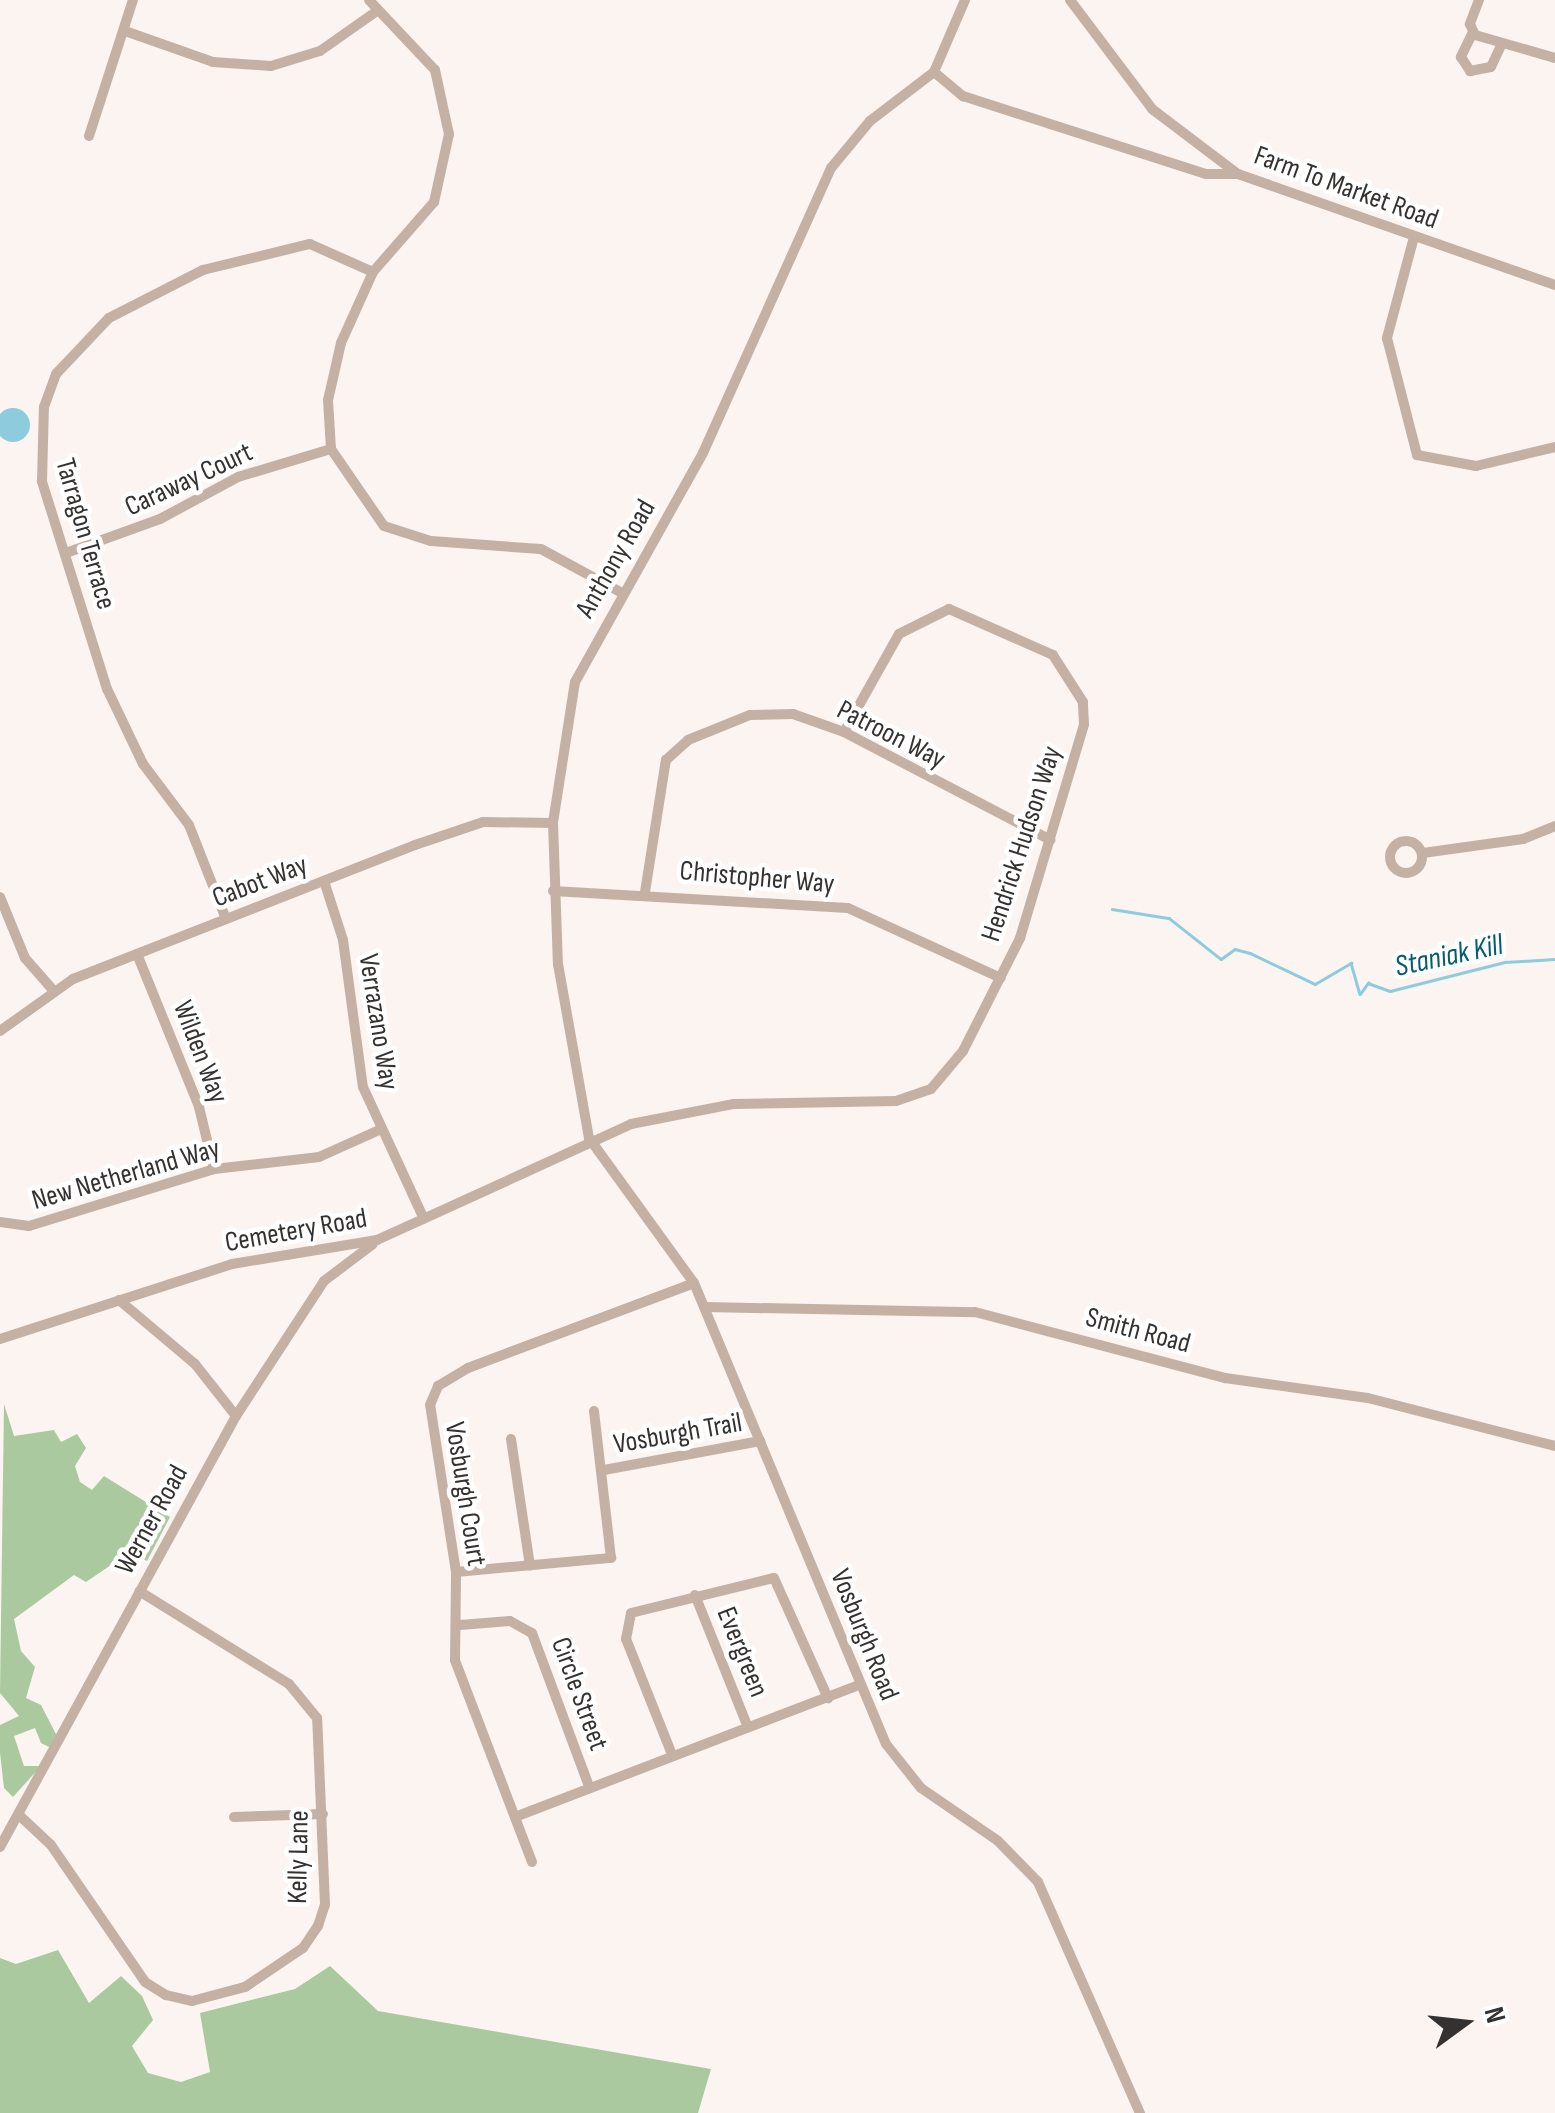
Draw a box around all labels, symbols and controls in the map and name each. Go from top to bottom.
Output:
street label: Farm To Market Road [1249,139,1443,237]
street label: Caraway Court [120,436,258,524]
street label: Tarragon Terrace [47,455,123,613]
street label: Anthony Road [569,494,663,624]
street label: Patroon Way [831,693,951,777]
street label: Hendrick Hudson Way [975,742,1069,946]
street label: Cabot Way [208,849,312,915]
street label: Christopher Way [678,855,836,901]
water label: Staniak Kill [1392,927,1506,985]
street label: Verrazano Way [351,952,405,1092]
street label: Wilden Way [165,996,235,1108]
street label: New Netherland Way [28,1132,224,1218]
street label: Cemetery Road [222,1202,370,1260]
street label: Smith Road [1082,1301,1194,1361]
street label: Vosburgh Trail [611,1406,745,1462]
street label: Vosburgh Court [437,1420,493,1568]
street label: Werner Road [108,1460,196,1580]
street label: Vosburgh Road [823,1565,905,1705]
street label: Evergreen [709,1602,775,1702]
street label: Circle Street [543,1633,615,1755]
street label: Kelly Lane [281,1810,317,1904]
north arrow [1415,1973,1515,2073]
text: N [1477,2004,1512,2027]

